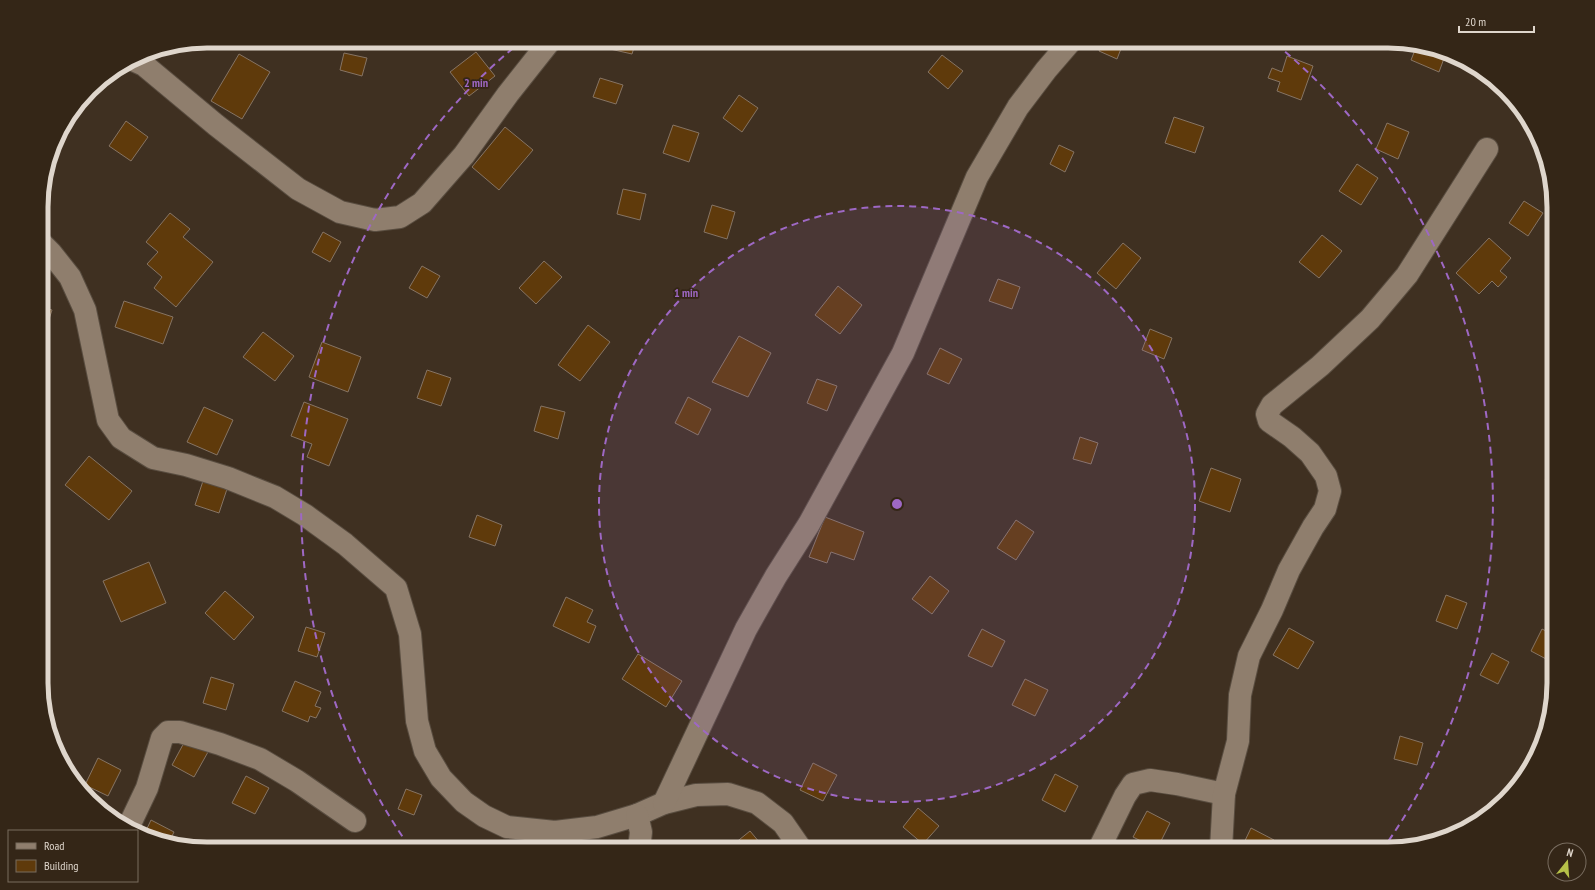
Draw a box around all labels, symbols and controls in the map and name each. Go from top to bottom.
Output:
scale bar [1459,8,1534,34]
text: 20 m [1465,14,1486,29]
text: 2 min [464,75,488,90]
text: 1 min [674,285,698,300]
centre of rings [890,497,904,511]
legend [8,830,138,882]
text: Road [44,838,64,853]
north arrow [1547,842,1587,882]
text: N [1565,845,1575,860]
text: Building [44,858,79,873]

